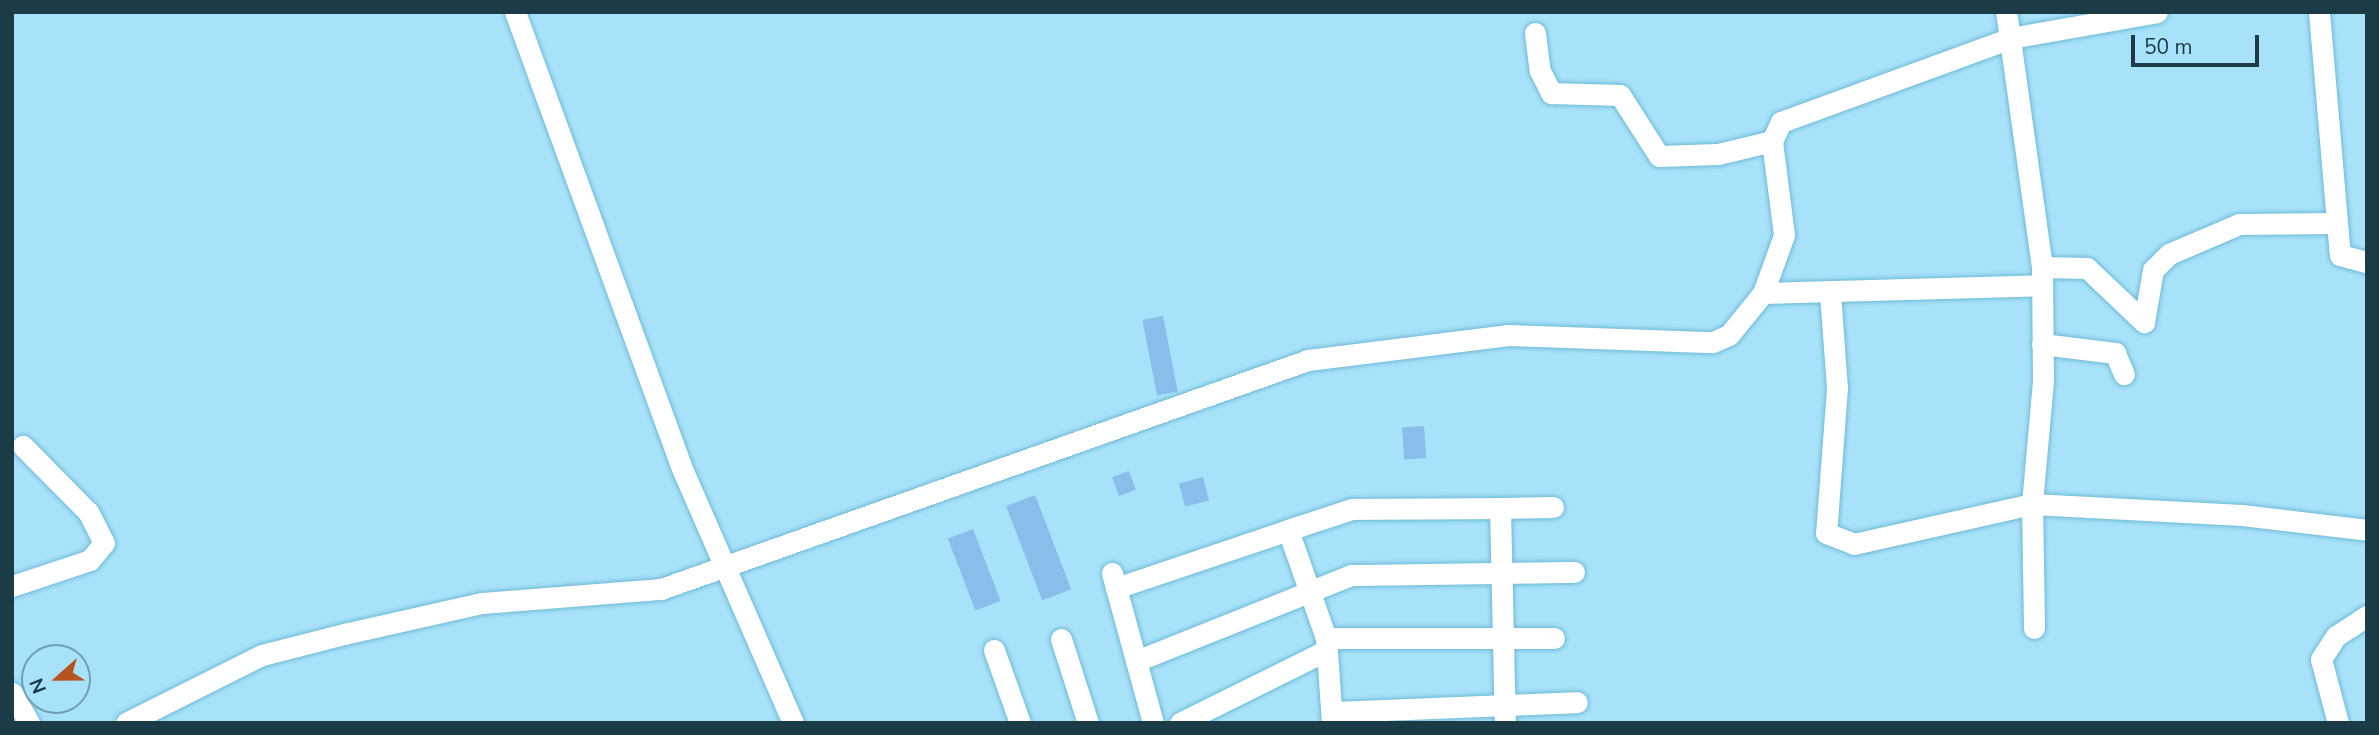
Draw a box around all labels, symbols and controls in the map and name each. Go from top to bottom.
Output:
scale bar [2134,21,2262,65]
text: 50 m [2144,33,2193,61]
north arrow [21,644,91,714]
text: N [24,675,53,697]

